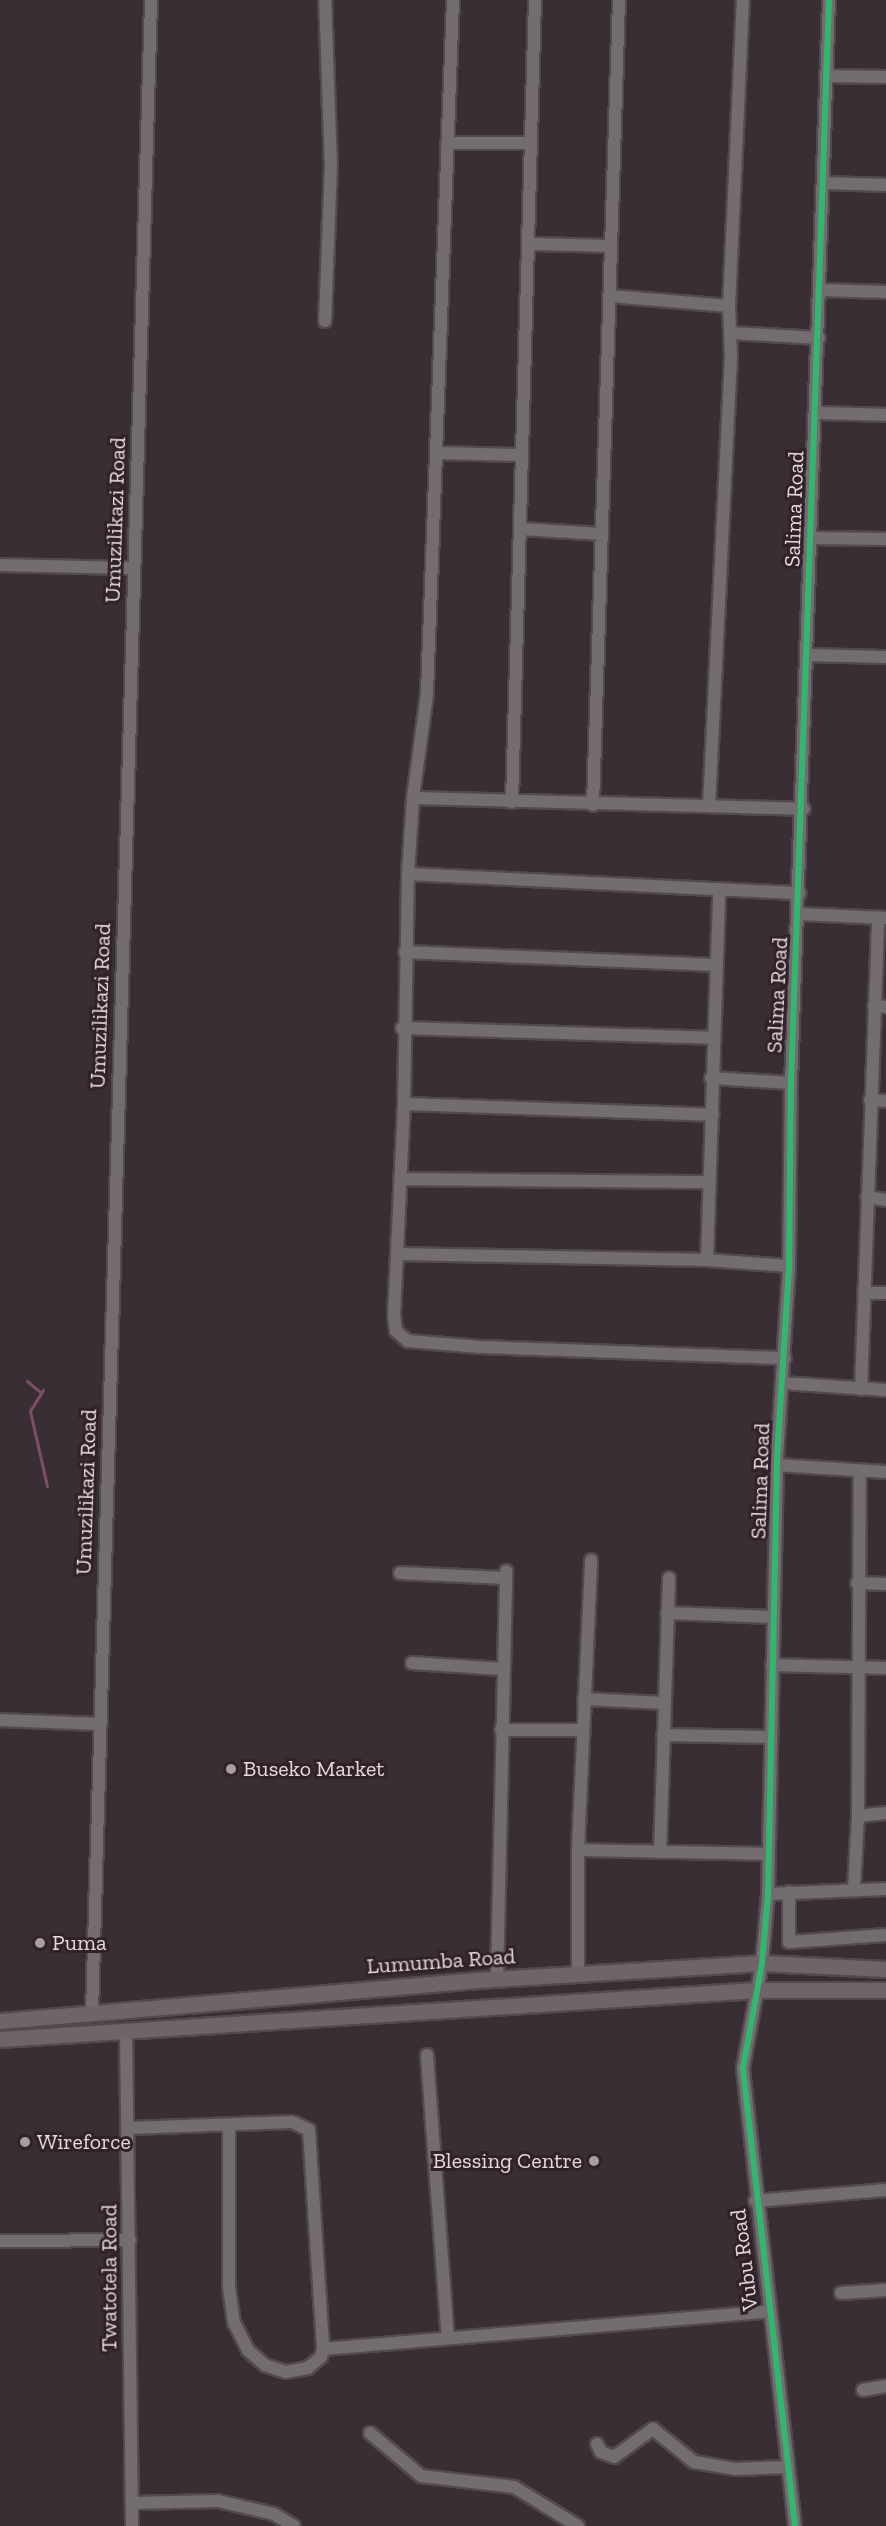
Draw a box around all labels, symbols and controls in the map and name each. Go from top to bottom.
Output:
street label: Umuzilikazi Road [99,437,131,603]
street label: Salima Road [779,450,809,568]
street label: Umuzilikazi Road [84,923,116,1089]
street label: Salima Road [761,936,793,1054]
street label: Umuzilikazi Road [70,1409,102,1575]
street label: Salima Road [745,1422,775,1540]
place label: Buseko Market [243,1756,384,1782]
marker: Buseko Market [224,1762,238,1776]
place label: Puma [52,1930,107,1956]
marker: Puma [33,1936,47,1950]
street label: Lumumba Road [366,1943,516,1979]
place label: Wireforce [37,2129,131,2155]
marker: Wireforce [18,2135,32,2149]
place label: Blessing Centre [433,2148,582,2174]
marker: Blessing Centre [587,2154,601,2168]
street label: Twatotela Road [96,2204,122,2352]
street label: Vubu Road [725,2208,763,2312]

